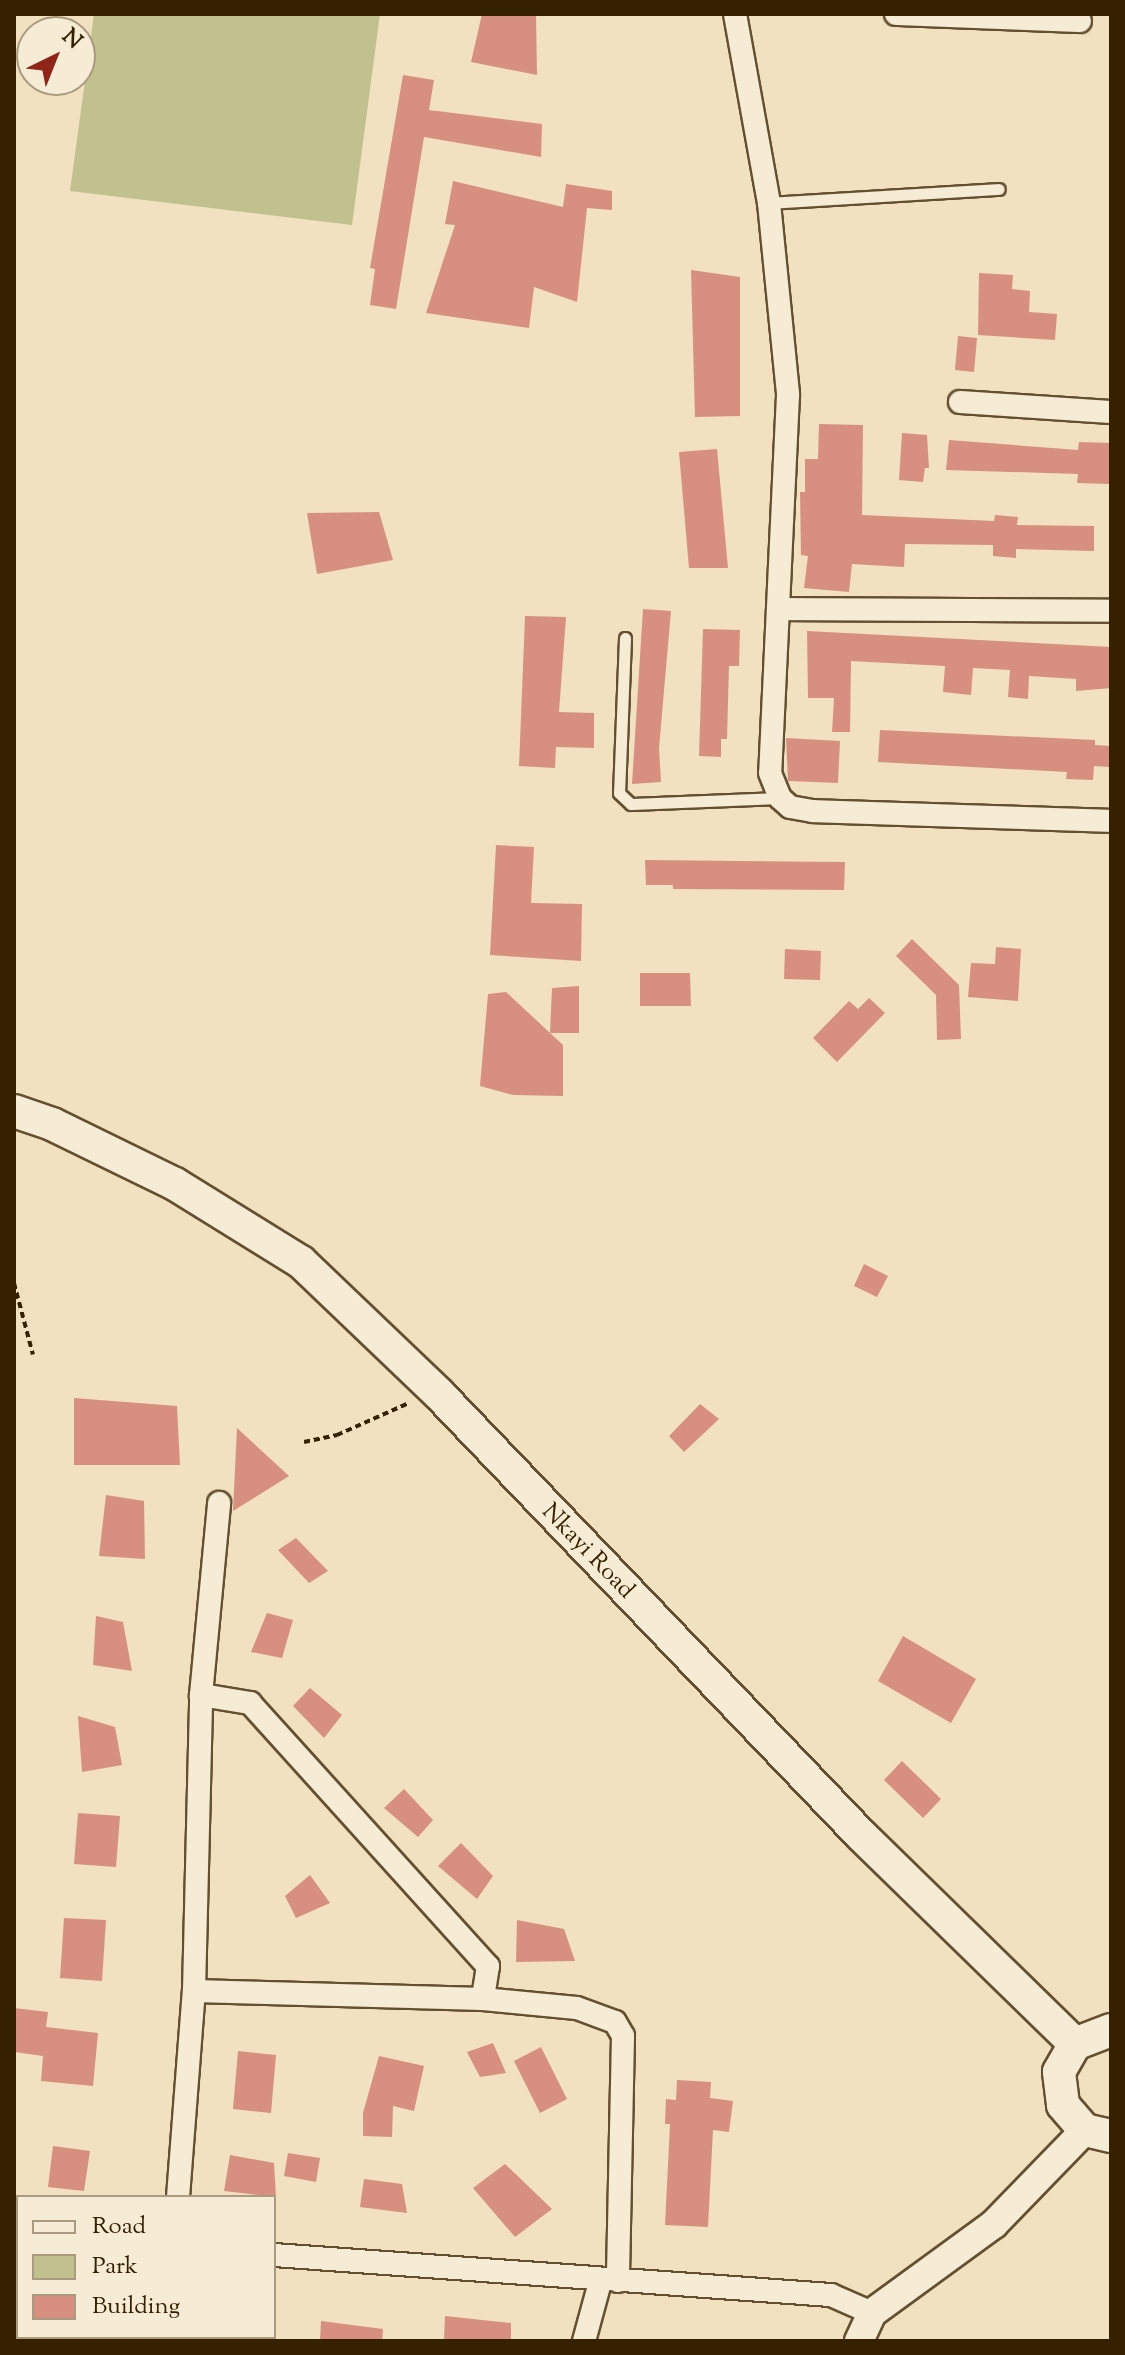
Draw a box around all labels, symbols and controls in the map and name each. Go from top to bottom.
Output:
north arrow [16,16,96,96]
text: N [54,22,88,58]
street label: Nkayi Road [535,1498,639,1606]
legend [16,2195,276,2339]
text: Road [92,2210,146,2244]
text: Park [92,2250,138,2284]
text: Building [92,2290,180,2324]

